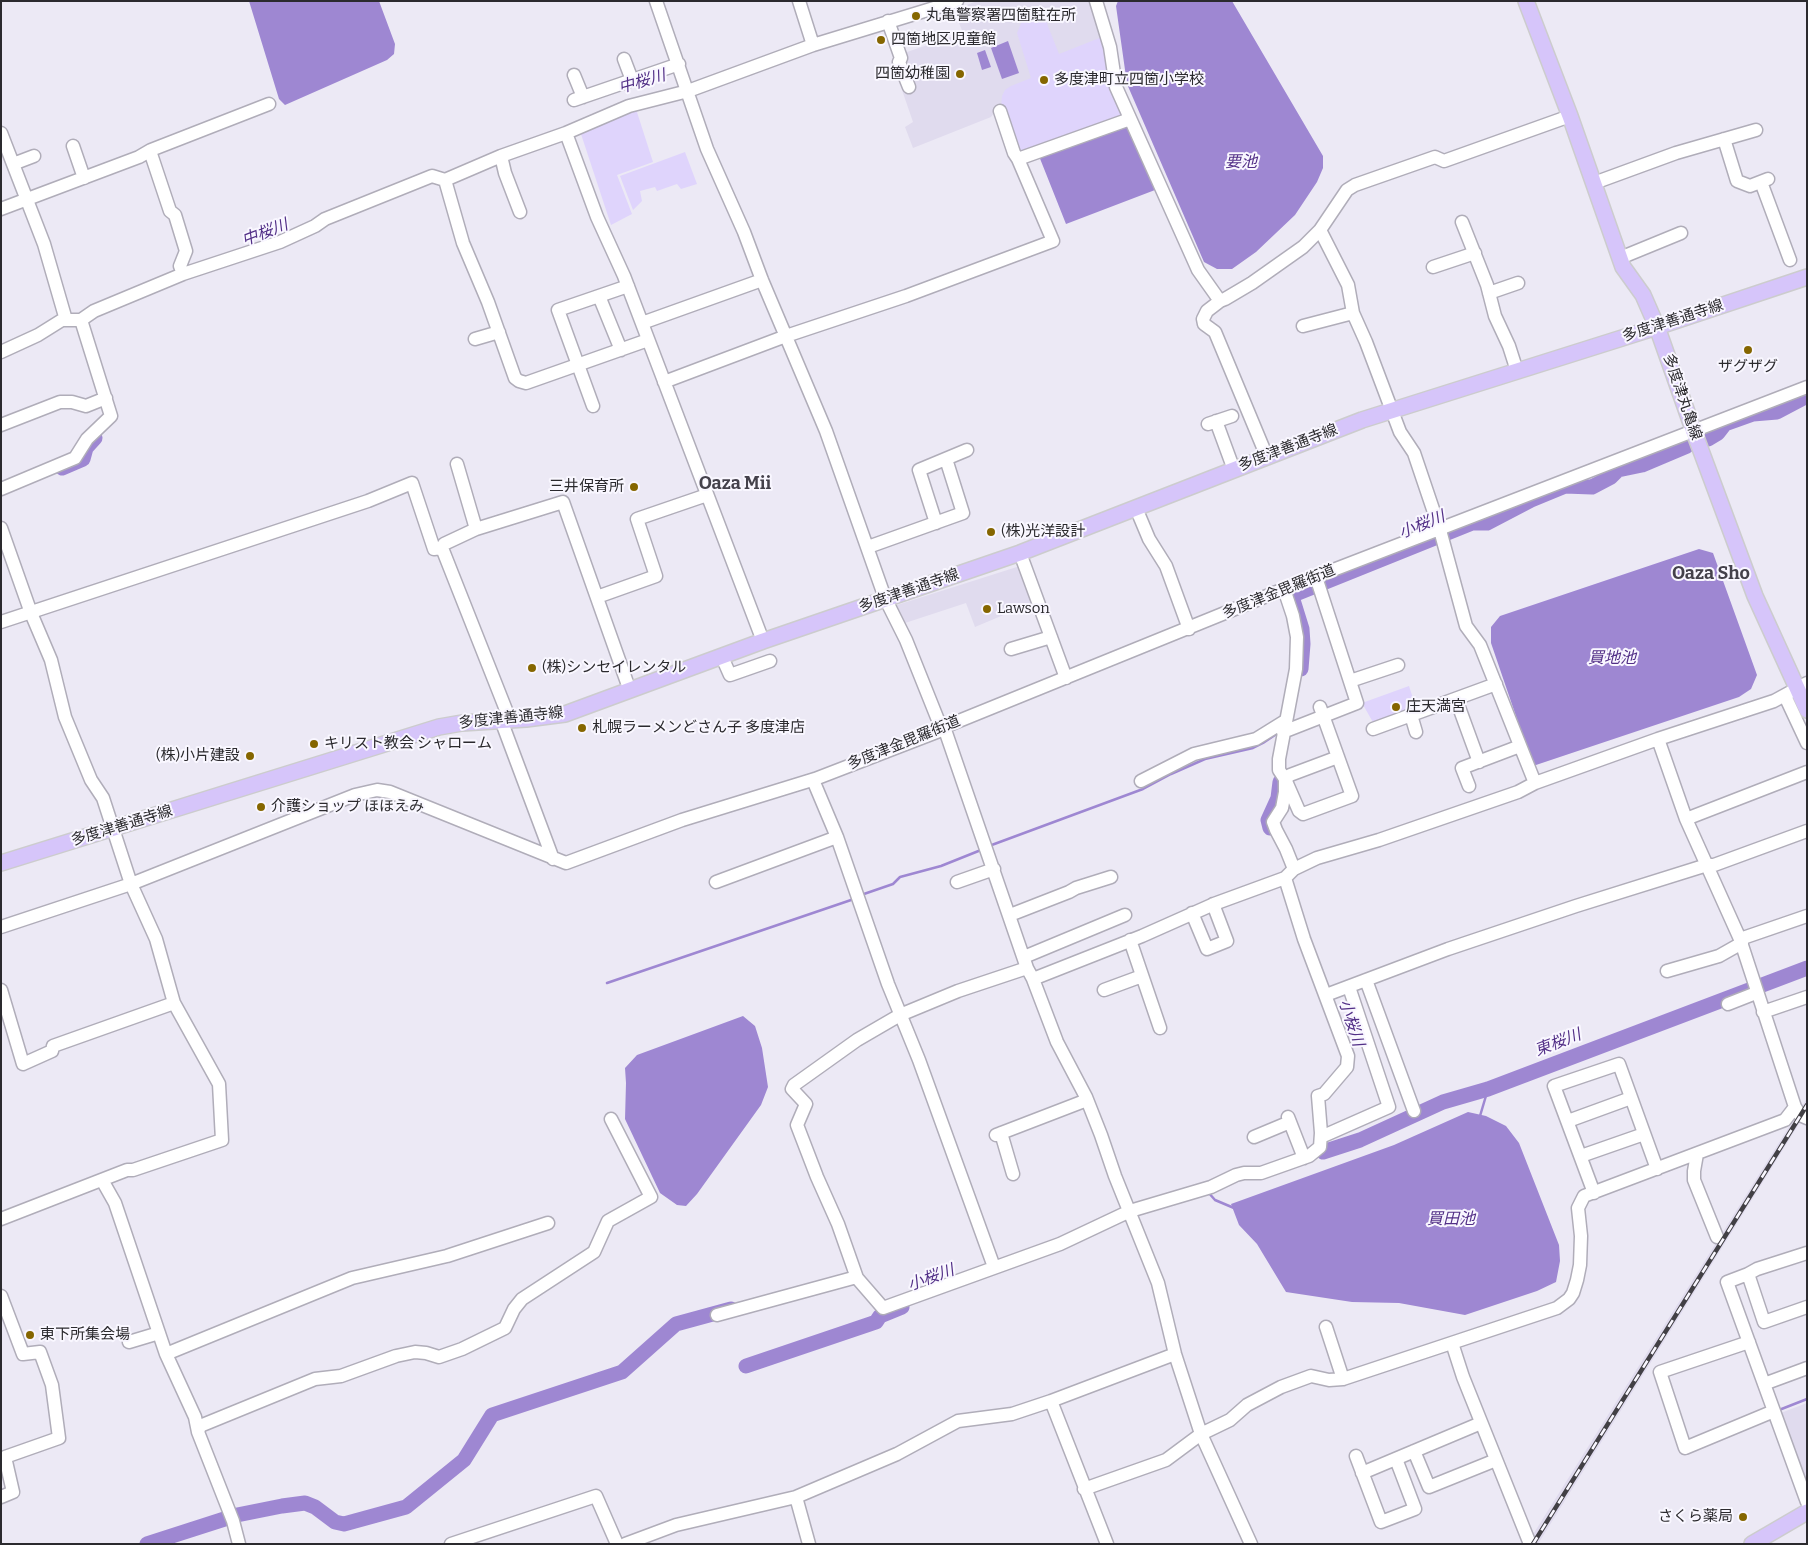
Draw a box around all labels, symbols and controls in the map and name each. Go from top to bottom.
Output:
place label: 丸亀警察署四箇駐在所 [926,7,1076,25]
marker: 丸亀警察署四箇駐在所 [910,10,922,22]
place label: 四箇地区児童館 [891,31,996,49]
marker: 四箇地区児童館 [875,34,887,46]
place label: 四箇幼稚園 [875,65,950,83]
water label: 中桜川 [616,66,668,98]
marker: 四箇幼稚園 [954,68,966,80]
place label: 多度津町立四箇小学校 [1054,71,1204,89]
marker: 多度津町立四箇小学校 [1038,74,1050,86]
water label: 要池 [1225,153,1257,173]
water label: 中桜川 [239,215,291,251]
street label: 多度津善通寺線 [1620,296,1726,346]
marker: ザグザグ [1742,344,1754,356]
street label: 多度津丸亀線 [1659,352,1705,442]
place label: ザグザグ [1718,358,1778,376]
street label: 多度津善通寺線 [1236,421,1340,475]
district label: Oaza Mii [699,473,771,495]
place label: 三井保育所 [549,478,624,496]
marker: 三井保育所 [628,481,640,493]
water label: 小桜川 [1396,507,1448,543]
place label: (株)光洋設計 [1001,523,1085,541]
marker: (株)光洋設計 [985,526,997,538]
street label: 多度津金毘羅街道 [1220,561,1338,623]
district label: Oaza Sho [1672,563,1750,585]
street label: 多度津善通寺線 [856,565,962,617]
place label: Lawson [997,600,1050,618]
marker: Lawson [981,603,993,615]
water label: 買地池 [1588,649,1636,669]
place label: (株)シンセイレンタル [542,659,686,677]
marker: (株)シンセイレンタル [526,662,538,674]
place label: 庄天満宮 [1406,698,1466,716]
marker: 庄天満宮 [1390,701,1402,713]
street label: 多度津善通寺線 [458,704,564,732]
street label: 多度津金毘羅街道 [845,712,963,774]
place label: 札幌ラーメンどさん子 多度津店 [592,719,805,737]
marker: 札幌ラーメンどさん子 多度津店 [576,722,588,734]
place label: キリスト教会 シャローム [324,735,492,753]
marker: キリスト教会 シャローム [308,738,320,750]
place label: (株)小片建設 [156,747,240,765]
marker: (株)小片建設 [244,750,256,762]
place label: 介護ショップ ほほえみ [271,798,424,816]
marker: 介護ショップ ほほえみ [255,801,267,813]
street label: 多度津善通寺線 [69,802,175,850]
water label: 小桜川 [1334,997,1368,1049]
water label: 東桜川 [1532,1025,1584,1061]
water label: 買田池 [1427,1210,1475,1230]
water label: 小桜川 [905,1261,957,1295]
place label: 東下所集会場 [40,1326,130,1344]
marker: 東下所集会場 [24,1329,36,1341]
place label: さくら薬局 [1658,1508,1733,1526]
marker: さくら薬局 [1737,1511,1749,1523]

